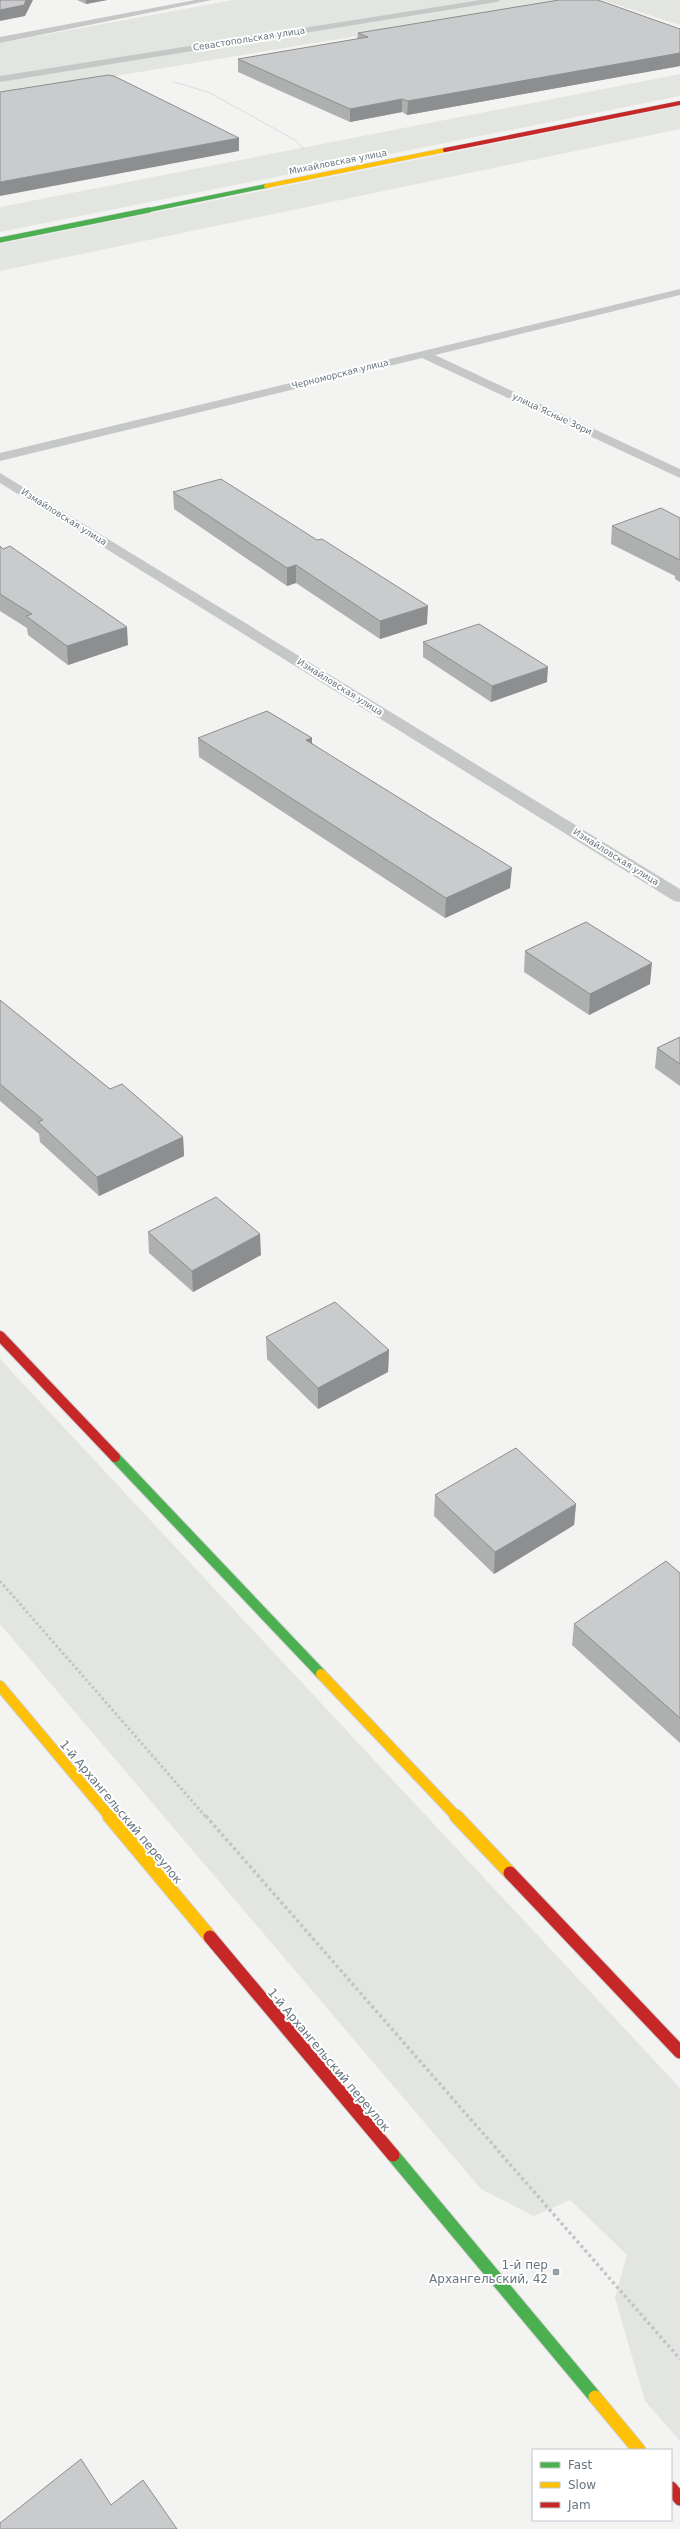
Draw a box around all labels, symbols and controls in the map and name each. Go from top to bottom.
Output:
street label: Севастопольская улица [192,25,306,53]
street label: Михайловская улица [288,148,388,176]
street label: Черноморская улица [290,357,390,391]
street label: улица Ясные Зори [511,391,594,437]
street label: Измайловская улица [19,487,109,547]
street label: Измайловская улица [295,657,385,717]
street label: Измайловская улица [571,827,661,887]
street label: 1-й Архангельский переулок [57,1737,185,1887]
street label: 1-й Архангельский переулок [265,1985,393,2135]
place label: 1-й пер Архангельский, 42 [429,2258,548,2286]
marker: 1-й пер Архангельский, 42 [551,2267,561,2277]
legend [532,2449,672,2521]
text: Fast [568,2458,592,2472]
text: Slow [568,2478,596,2492]
text: Jam [567,2498,591,2512]

